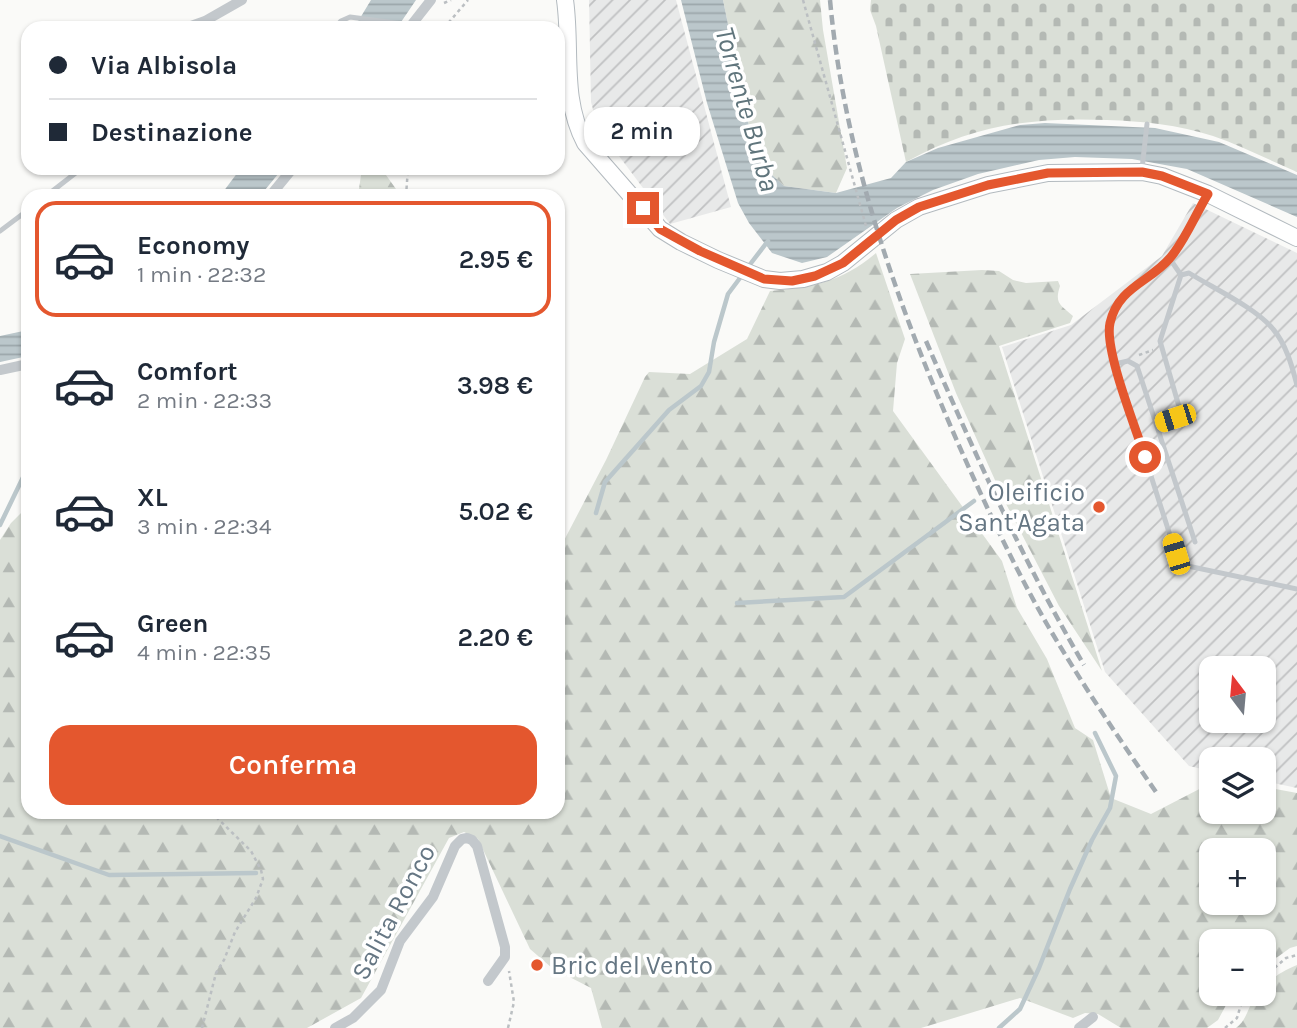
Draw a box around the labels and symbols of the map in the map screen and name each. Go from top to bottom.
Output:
water label: Torrente Burba [708,23,787,195]
callout: 2 min [585,106,701,156]
route end [627,192,659,224]
car [1152,402,1199,434]
route start [1129,441,1161,473]
place label: Oleificio Sant'Agata [958,477,1085,538]
marker: Oleificio Sant'Agata [1091,499,1107,515]
car [1160,531,1193,577]
north arrow [1199,656,1276,733]
street label: Salita Ronco [345,839,442,985]
place label: Bric del Vento [551,950,713,981]
marker: Bric del Vento [529,957,545,973]

